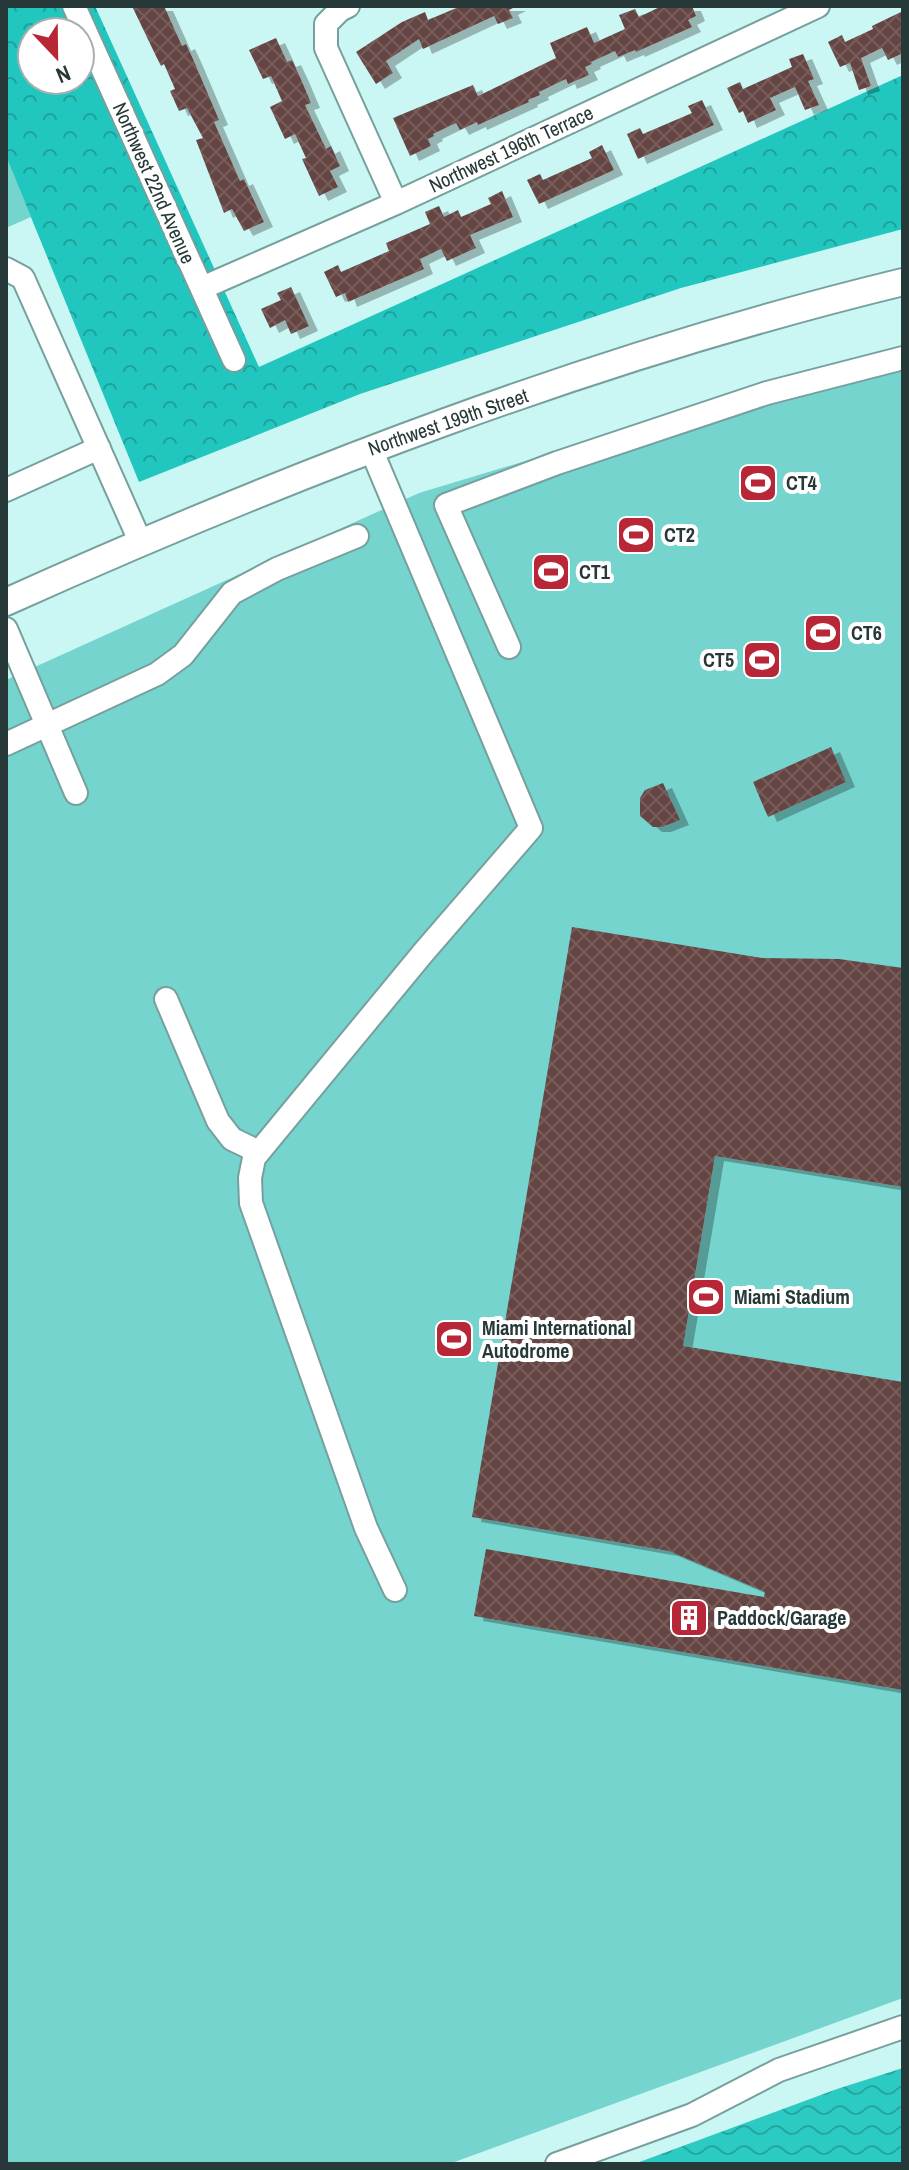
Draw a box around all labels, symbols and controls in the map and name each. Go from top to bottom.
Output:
north arrow [16,16,96,96]
text: N [52,58,75,91]
street label: Northwest 22nd Avenue [107,98,202,268]
street label: Northwest 196th Terrace [424,99,597,198]
street label: Northwest 199th Street [364,381,532,462]
sports icon: CT4 [737,462,779,504]
place label: CT4 [786,469,817,496]
sports icon: CT2 [615,514,657,556]
place label: CT2 [664,521,695,548]
sports icon: CT1 [530,551,572,593]
place label: CT1 [579,558,611,585]
sports icon: CT6 [802,612,844,654]
place label: CT6 [851,619,882,646]
sports icon: CT5 [741,639,783,681]
place label: CT5 [703,646,734,673]
sports icon: Miami Stadium [685,1276,727,1318]
place label: Miami Stadium [734,1283,850,1310]
place label: Miami International Autodrome [482,1314,631,1364]
sports icon: Miami International Autodrome [433,1318,475,1360]
building icon: Paddock/Garage [668,1597,710,1639]
place label: Paddock/Garage [717,1604,846,1631]

